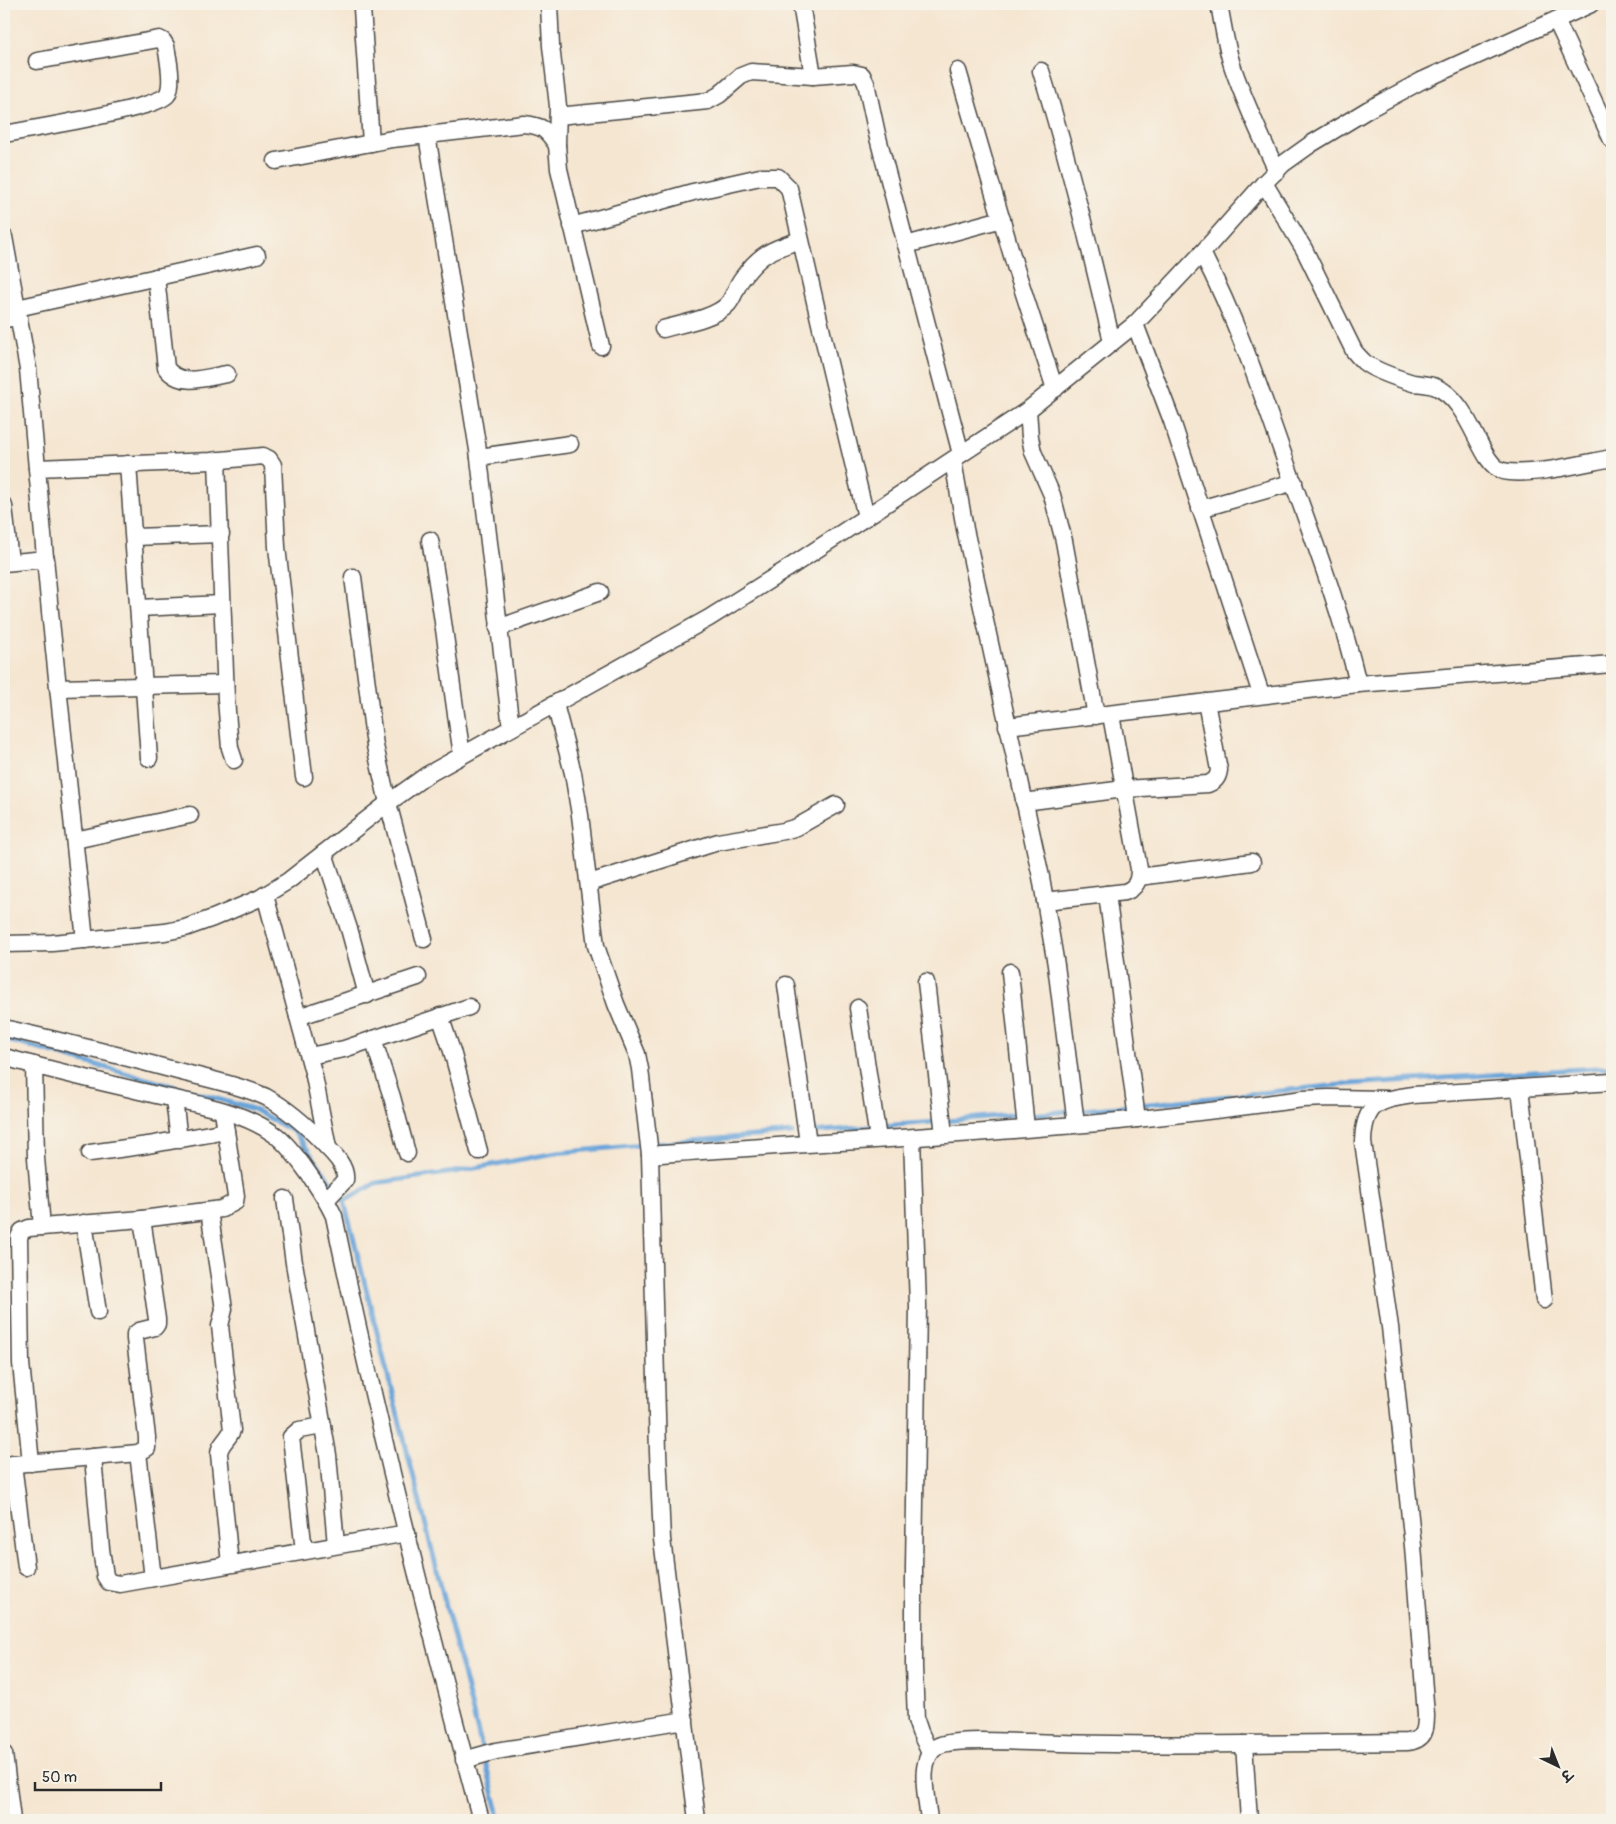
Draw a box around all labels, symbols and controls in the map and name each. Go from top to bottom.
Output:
north arrow [1534,1742,1584,1792]
scale bar [35,1759,161,1791]
text: उ [1556,1764,1577,1786]
text: 50 m [42,1768,77,1787]

